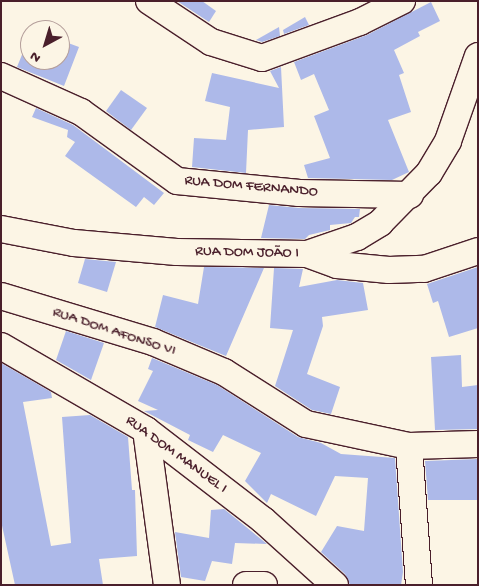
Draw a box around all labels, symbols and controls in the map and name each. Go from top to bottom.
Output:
north arrow [20,20,70,70]
text: N [27,47,45,66]
street label: RUA DOM FERNANDO [184,172,318,202]
street label: RUA DOM JOÃO I [195,243,299,263]
street label: RUA DOM AFONSO VI [50,304,178,360]
street label: RUA DOM MANUEL I [122,412,230,498]

